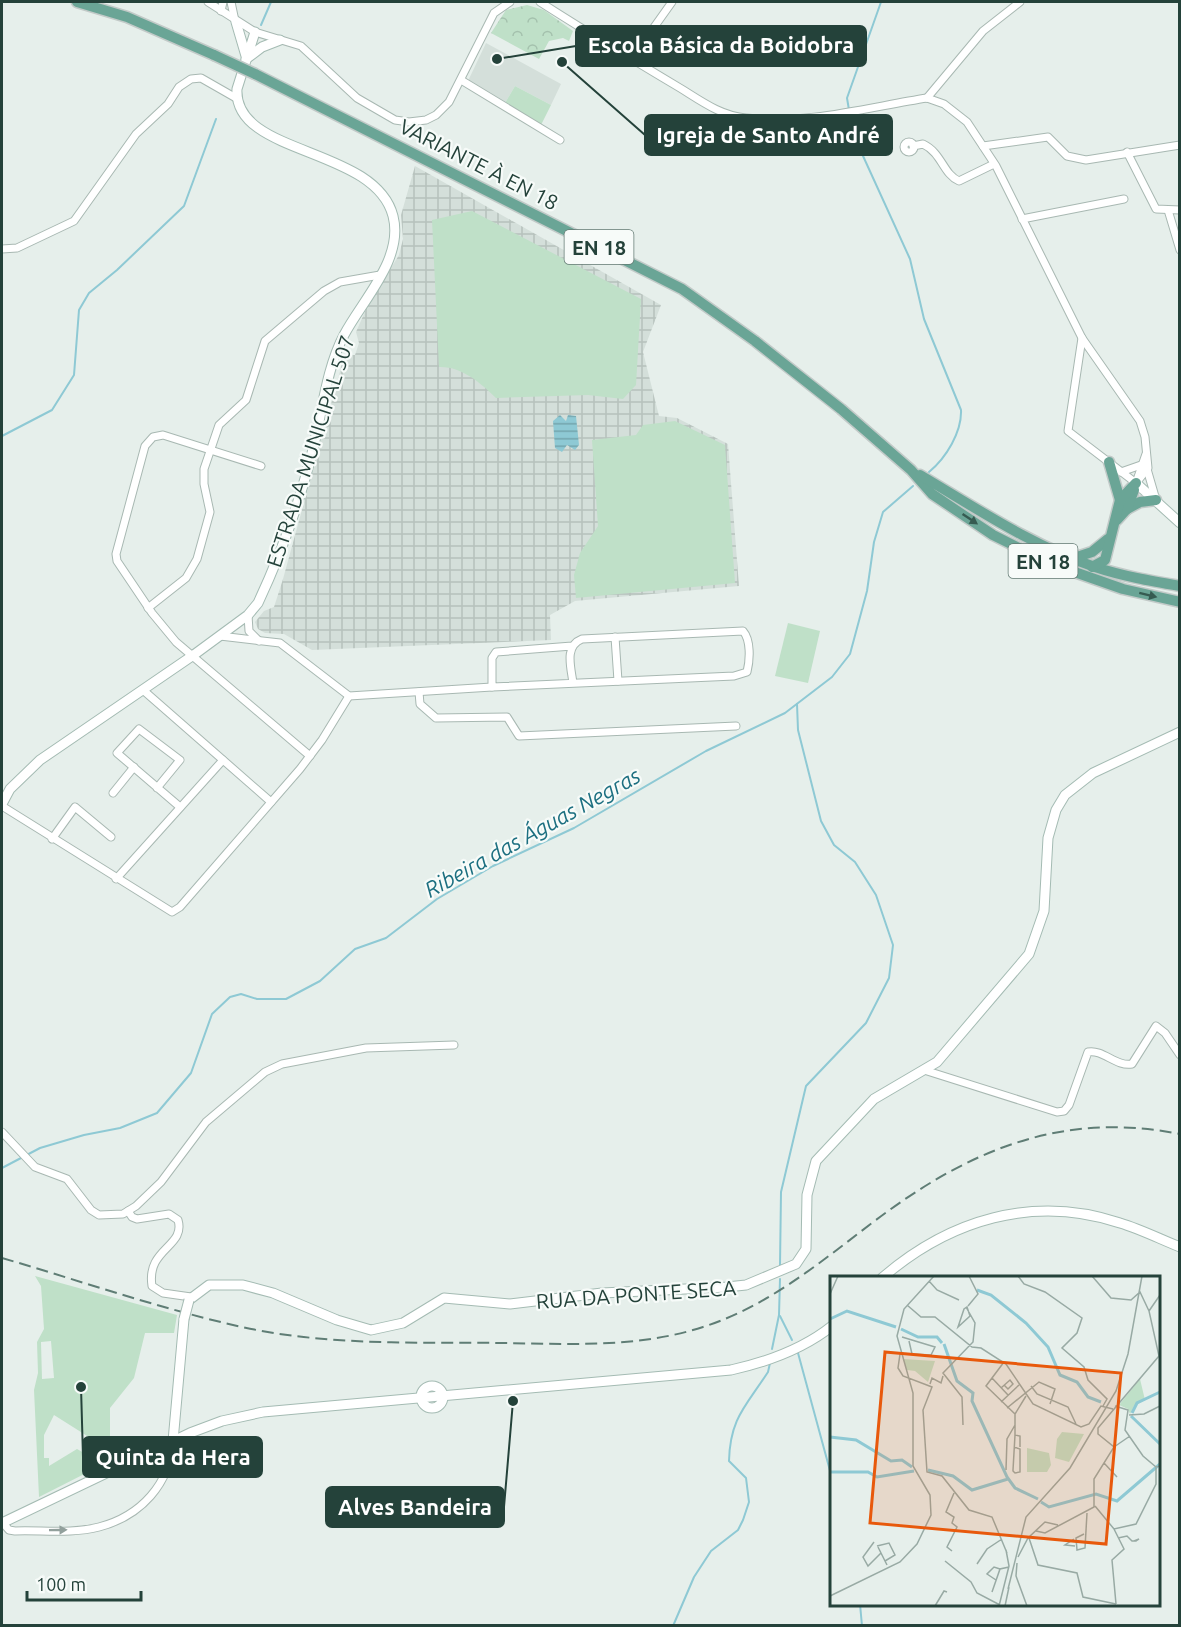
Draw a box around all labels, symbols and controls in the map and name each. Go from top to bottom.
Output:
callout: Escola Básica da Boidobra [576,26,866,66]
text: Escola Básica da Boidobra [588,32,854,57]
street label: VARIANTE À EN 18 [396,114,562,214]
callout: Igreja de Santo André [645,115,892,155]
text: Igreja de Santo André [656,122,880,147]
road number: EN 18 [564,230,634,264]
street label: ESTRADA MUNICIPAL 507 [261,332,359,570]
one-way arrow [962,513,978,524]
road number: EN 18 [1008,544,1078,578]
one-way arrow [1139,590,1158,600]
water label: Ribeira das Águas Negras [419,761,644,902]
street label: RUA DA PONTE SECA [535,1275,737,1313]
inset map [830,1276,1160,1606]
callout: Quinta da Hera [83,1437,262,1477]
text: Quinta da Hera [95,1444,251,1469]
callout: Alves Bandeira [326,1487,504,1527]
text: Alves Bandeira [338,1494,492,1519]
one-way arrow [48,1525,67,1535]
scale bar [27,1564,141,1602]
text: 100 m [36,1574,86,1594]

